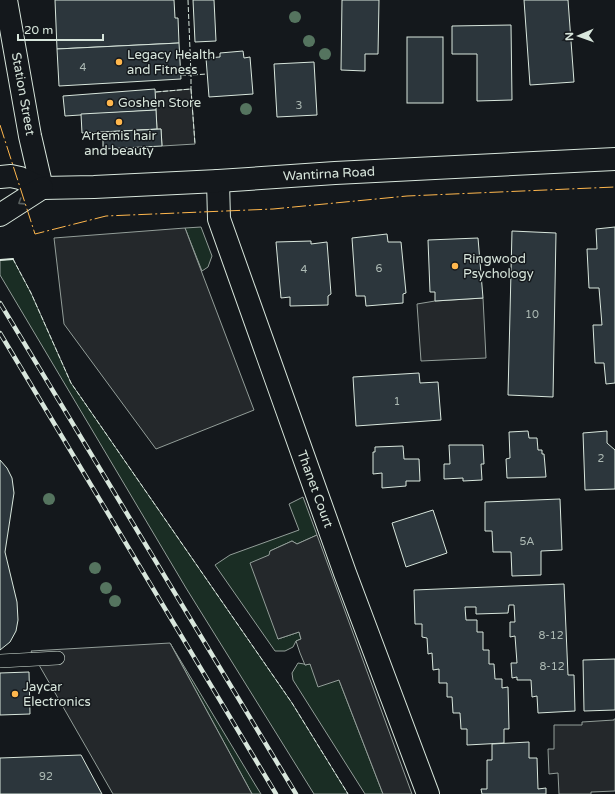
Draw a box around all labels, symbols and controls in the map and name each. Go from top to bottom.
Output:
scale bar [18,16,103,42]
north arrow [559,16,599,56]
text: 20 m [24,23,53,37]
text: N [563,32,576,41]
place label: Legacy Health and Fitness [127,47,215,78]
street label: Station Street [8,51,38,137]
marker: Legacy Health and Fitness [114,57,124,67]
house number: 4 [80,61,87,74]
place label: Goshen Store [118,95,201,111]
marker: Goshen Store [105,98,115,108]
house number: 3 [296,99,303,112]
marker: Artemis hair and beauty [114,117,124,127]
place label: Artemis hair and beauty [81,128,157,159]
street label: Wantirna Road [283,164,375,184]
one-way arrow [18,197,25,205]
place label: Ringwood Psychology [463,251,534,282]
marker: Ringwood Psychology [450,261,460,271]
house number: 6 [376,262,383,275]
house number: 4 [301,263,308,276]
house number: 10 [525,308,539,321]
house number: 1 [394,395,400,408]
street label: Thanet Court [294,448,336,530]
house number: 2 [598,452,605,465]
house number: 5A [519,535,535,548]
house number: 8-12 [538,629,564,642]
house number: 8-12 [539,660,565,673]
place label: Jaycar Electronics [23,679,91,710]
marker: Jaycar Electronics [10,689,20,699]
house number: 92 [39,770,53,783]

